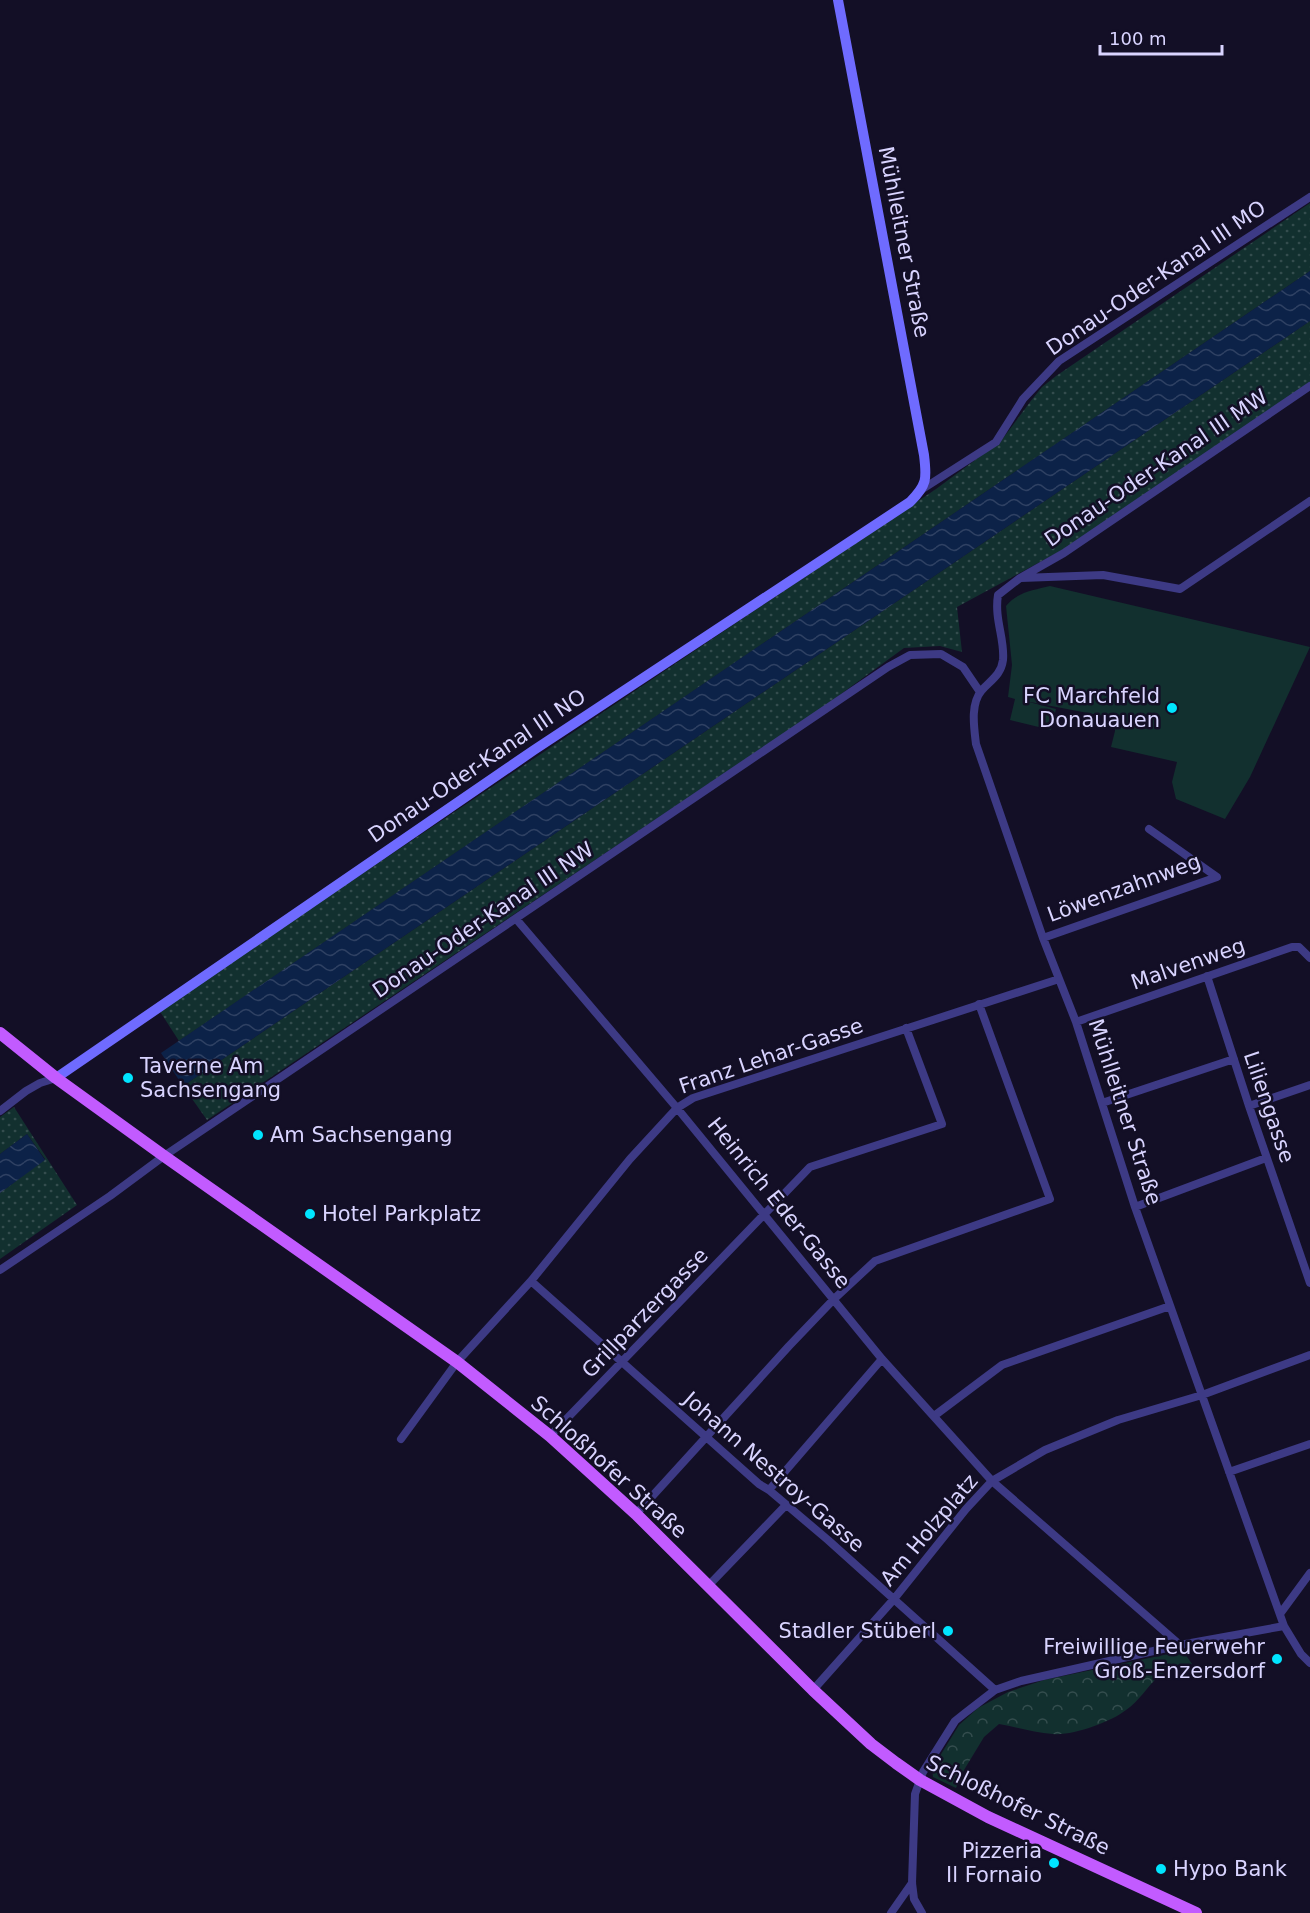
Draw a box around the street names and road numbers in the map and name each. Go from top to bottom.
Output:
street label: Mühlleitner Straße [874,144,934,340]
street label: Donau-Oder-Kanal III MO [1042,196,1270,360]
street label: Donau-Oder-Kanal III MW [1040,384,1272,552]
street label: Donau-Oder-Kanal III NO [364,684,590,848]
street label: Donau-Oder-Kanal III NW [368,837,598,1003]
street label: Löwenzahnweg [1044,849,1204,927]
street label: Malvenweg [1128,933,1248,995]
street label: Franz Lehar-Gasse [676,1013,866,1099]
street label: Mühlleitner Straße [1084,1016,1166,1208]
street label: Liliengasse [1239,1048,1299,1166]
street label: Heinrich Eder-Gasse [703,1113,855,1293]
street label: Grillparzergasse [577,1243,713,1383]
street label: Johann Nestroy-Gasse [677,1386,869,1557]
street label: Schloßhofer Straße [526,1391,692,1543]
street label: Am Holzplatz [875,1469,983,1591]
street label: Schloßhofer Straße [922,1750,1114,1860]

